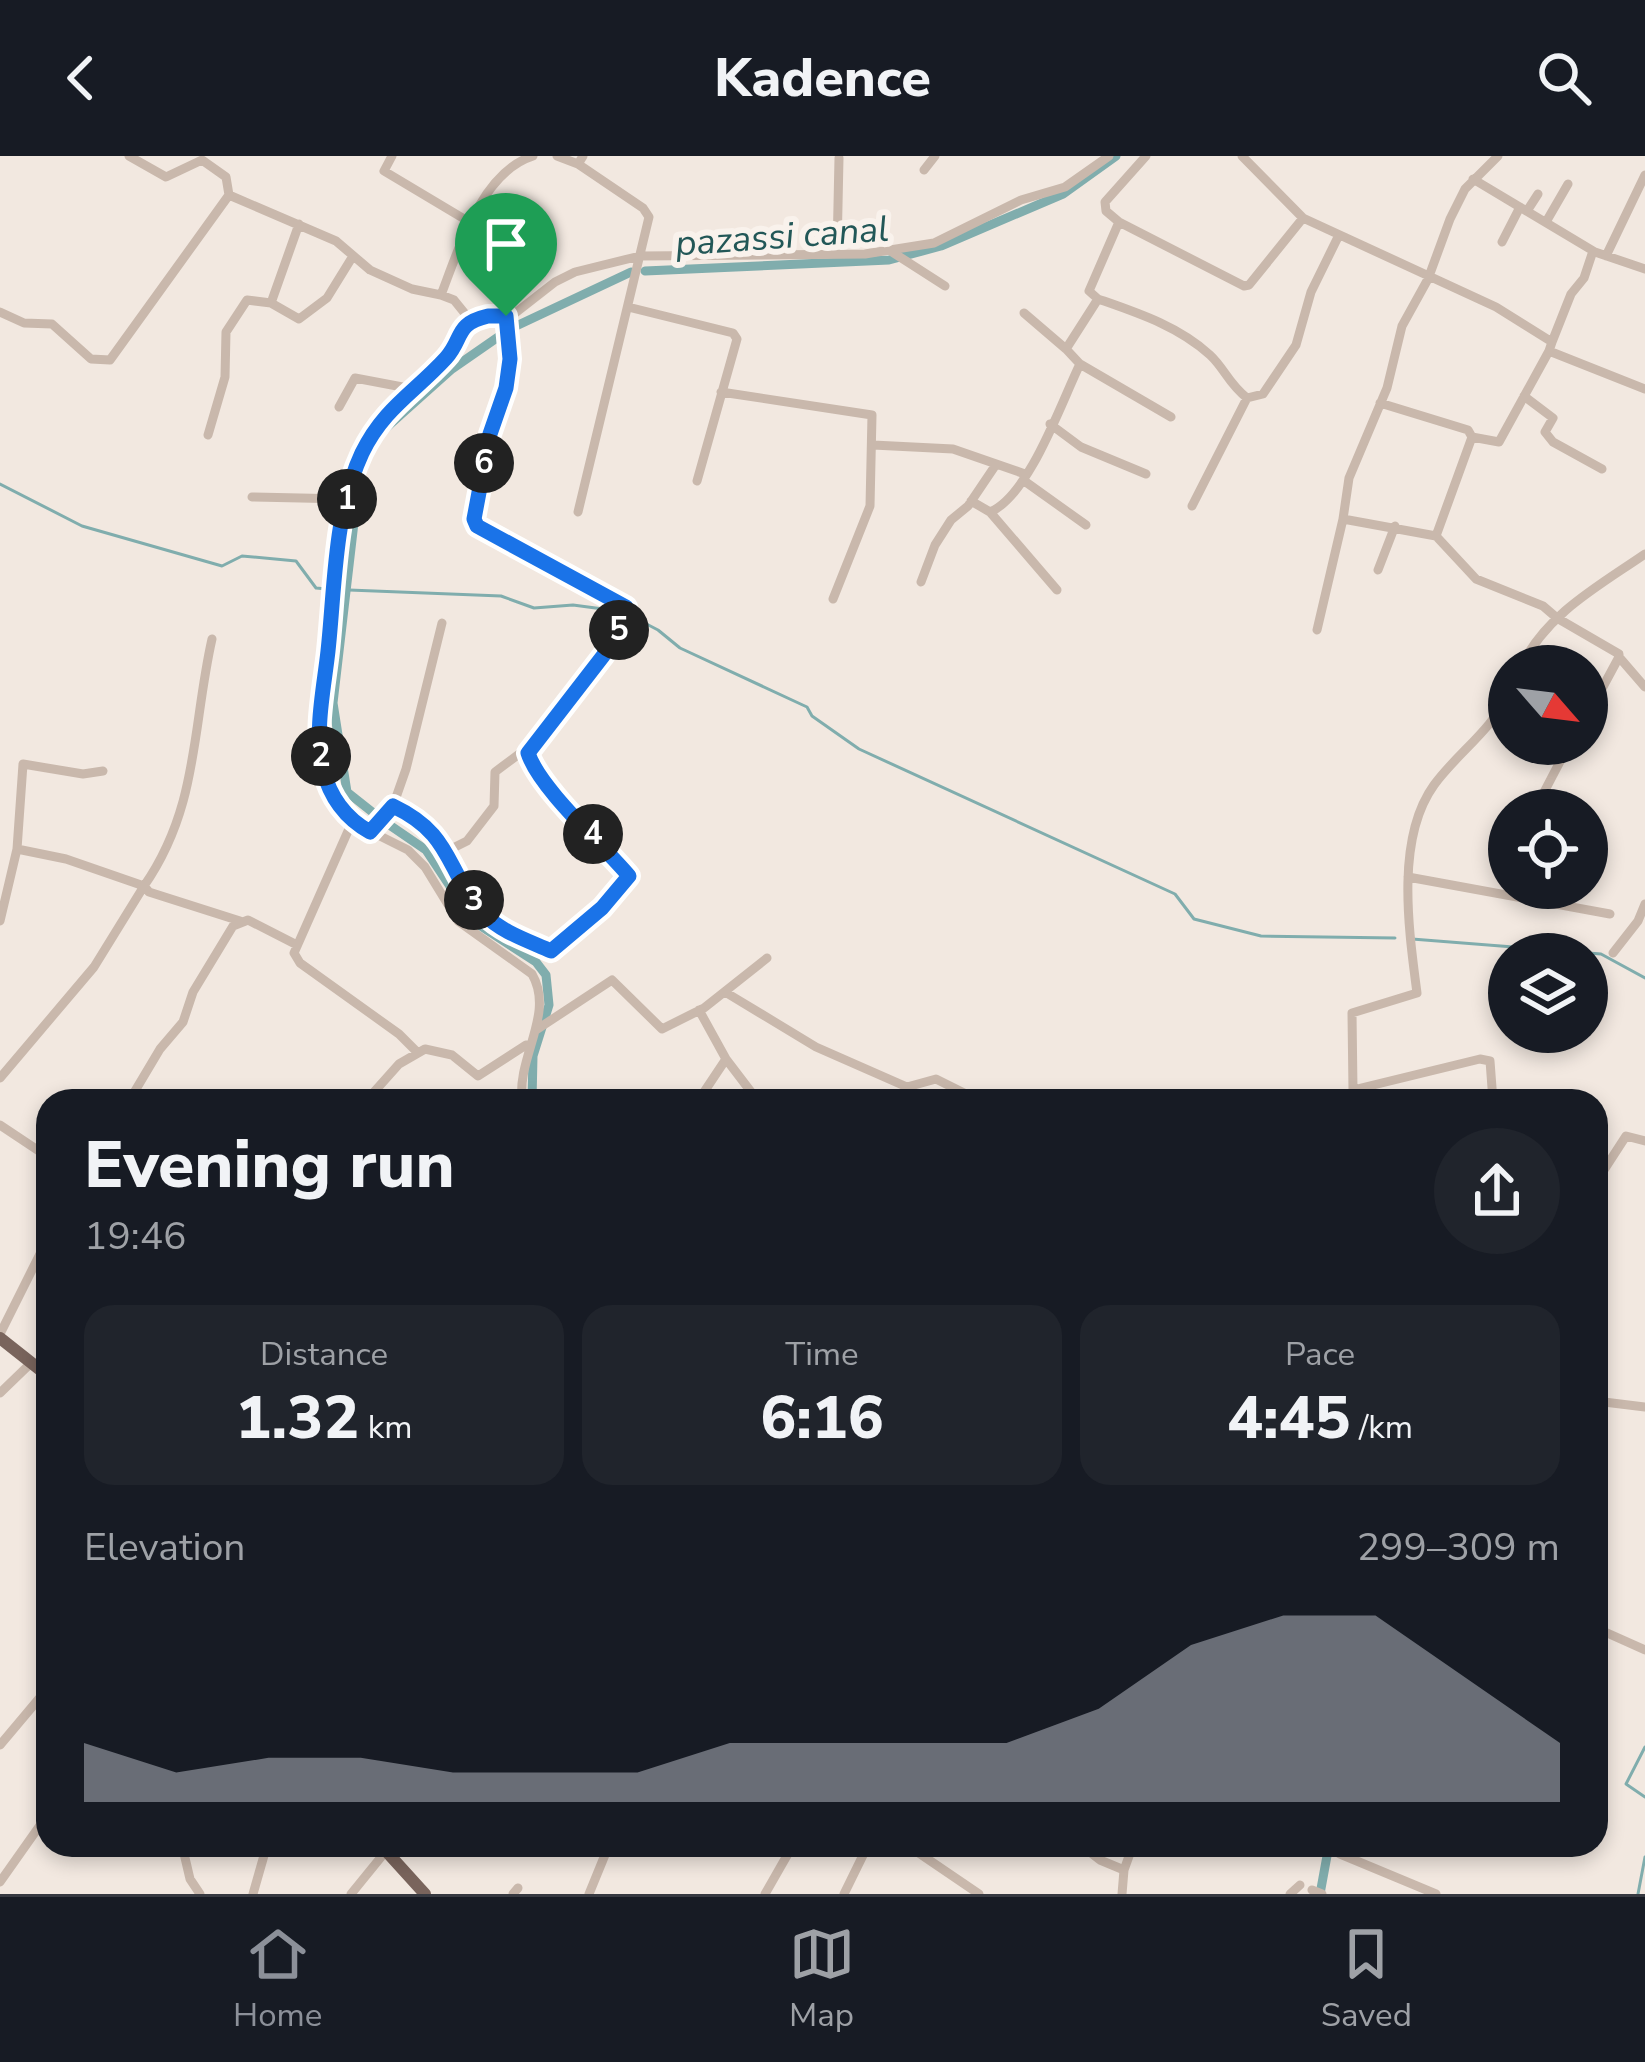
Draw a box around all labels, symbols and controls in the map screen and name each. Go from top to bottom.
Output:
text: Kadence [714,41,931,115]
icon: back [48,45,114,111]
icon: search [1531,45,1597,111]
pin [455,193,557,316]
water label: pazassi canal [674,205,890,268]
icon: arrive [473,211,539,277]
pin: 6 [454,433,514,493]
text: 6 [474,440,494,485]
pin: 1 [317,469,377,529]
text: 1 [337,476,357,521]
pin: 5 [589,600,649,660]
text: 5 [609,607,629,652]
north arrow [1488,645,1608,765]
map controls [1488,645,1608,1053]
pin: 2 [291,726,351,786]
text: 2 [311,733,331,778]
button: locate [1488,789,1608,909]
pin: 4 [563,804,623,864]
text: 4 [583,811,603,856]
pin: 3 [444,870,504,930]
text: 3 [464,877,484,922]
button: layers [1488,933,1608,1053]
text: Evening run [84,1120,455,1210]
button: share [1434,1128,1560,1254]
text: 19:46 [84,1210,187,1263]
text: Distance [260,1332,388,1377]
text: Time [785,1332,859,1377]
text: Pace [1285,1332,1355,1377]
text: 1.32 [236,1377,359,1459]
text: 6:16 [760,1377,884,1459]
text: 4:45 [1227,1377,1351,1459]
text: km [359,1405,412,1450]
text: /km [1351,1405,1413,1450]
text: Elevation [84,1521,245,1574]
text: 299–309 m [1357,1521,1560,1574]
tab: Home [233,1921,322,2038]
tab: Map [789,1921,855,2038]
tab: Saved [1321,1921,1412,2038]

